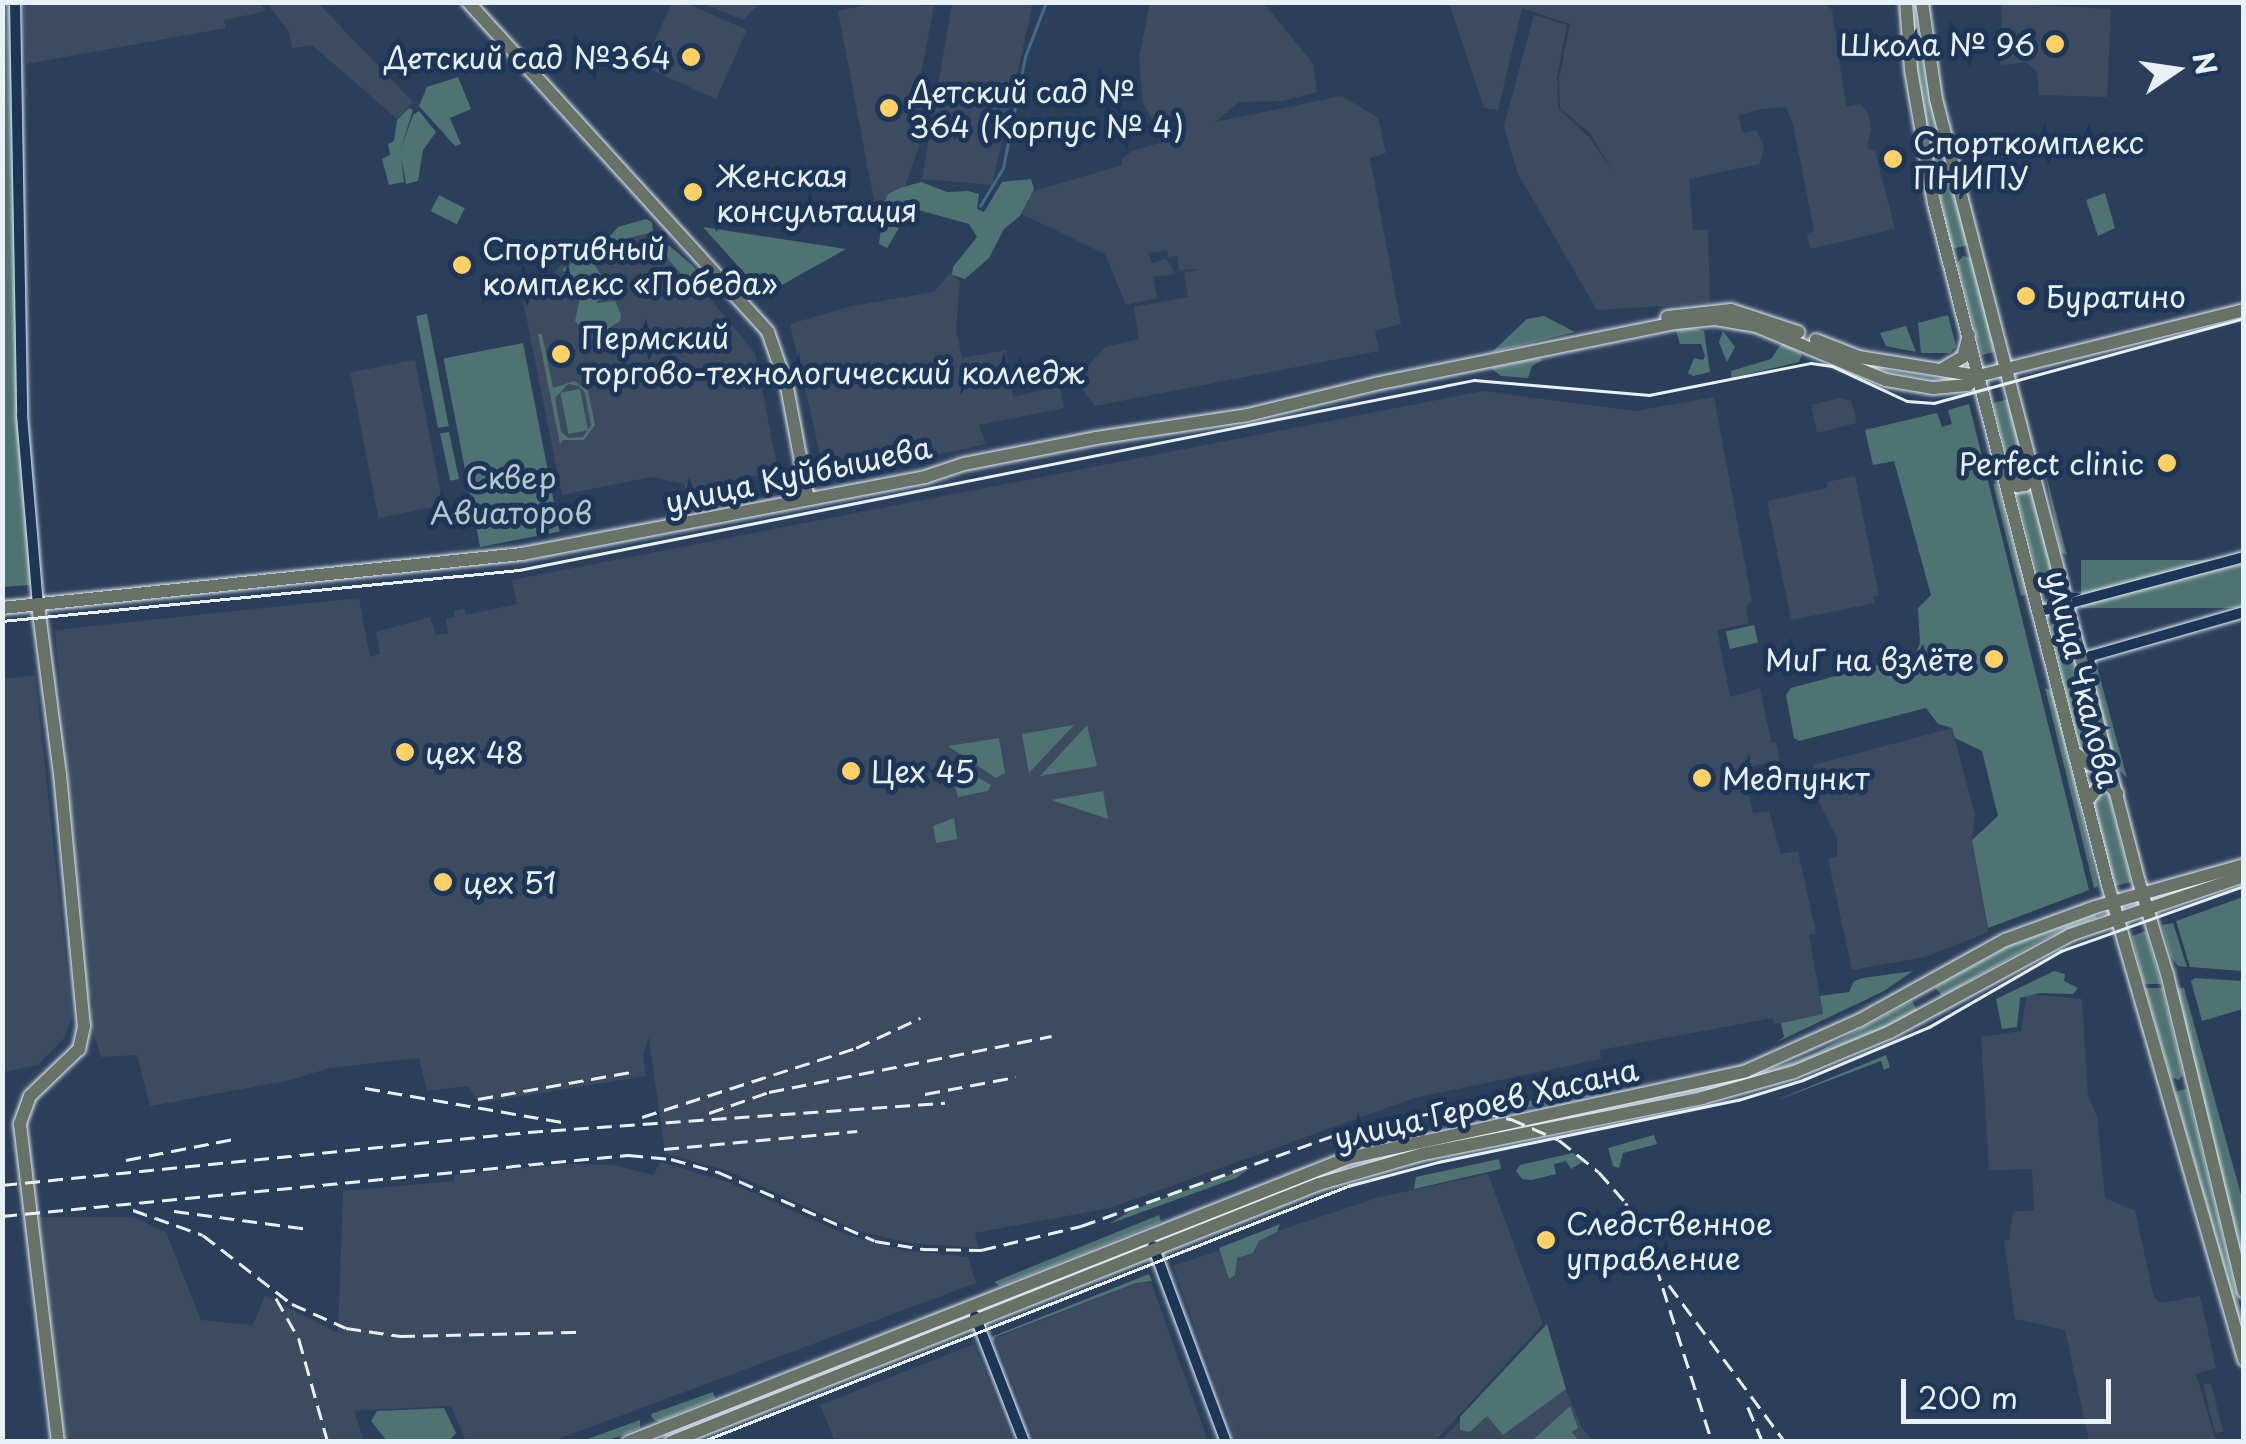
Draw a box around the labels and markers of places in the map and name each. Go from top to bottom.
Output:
place label: Школа № 96 [1840,26,2035,62]
marker: Школа № 96 [2044,33,2066,55]
place label: Детский сад №364 [382,39,671,75]
marker: Детский сад №364 [680,46,702,68]
place label: Детский сад № 364 (Корпус № 4) [909,73,1185,144]
marker: Детский сад № 364 (Корпус № 4) [878,97,900,119]
place label: Спорткомплекс ПНИПУ [1913,124,2144,194]
marker: Спорткомплекс ПНИПУ [1882,148,1904,170]
place label: Женская консультация [716,157,918,228]
marker: Женская консультация [680,179,706,205]
place label: Спортивный комплекс «Победа» [482,230,777,300]
marker: Спортивный комплекс «Победа» [451,254,473,276]
place label: Буратино [2046,278,2186,314]
marker: Буратино [2015,285,2037,307]
place label: Пермский торгово-технологический колледж [581,319,1086,390]
marker: Пермский торгово-технологический колледж [550,343,572,365]
place label: Perfect clinic [1960,445,2144,481]
marker: Perfect clinic [2154,450,2180,476]
place label: МиГ на взлёте [1761,641,1974,677]
marker: МиГ на взлёте [1983,648,2005,670]
place label: цех 48 [425,734,525,770]
marker: цех 48 [394,741,416,763]
place label: Цех 45 [871,753,975,789]
marker: Цех 45 [840,760,862,782]
place label: Медпункт [1722,760,1869,796]
marker: Медпункт [1691,767,1713,789]
place label: цех 51 [463,864,557,900]
marker: цех 51 [432,871,454,893]
place label: Следственное управление [1566,1205,1773,1276]
marker: Следственное управление [1535,1229,1557,1251]

